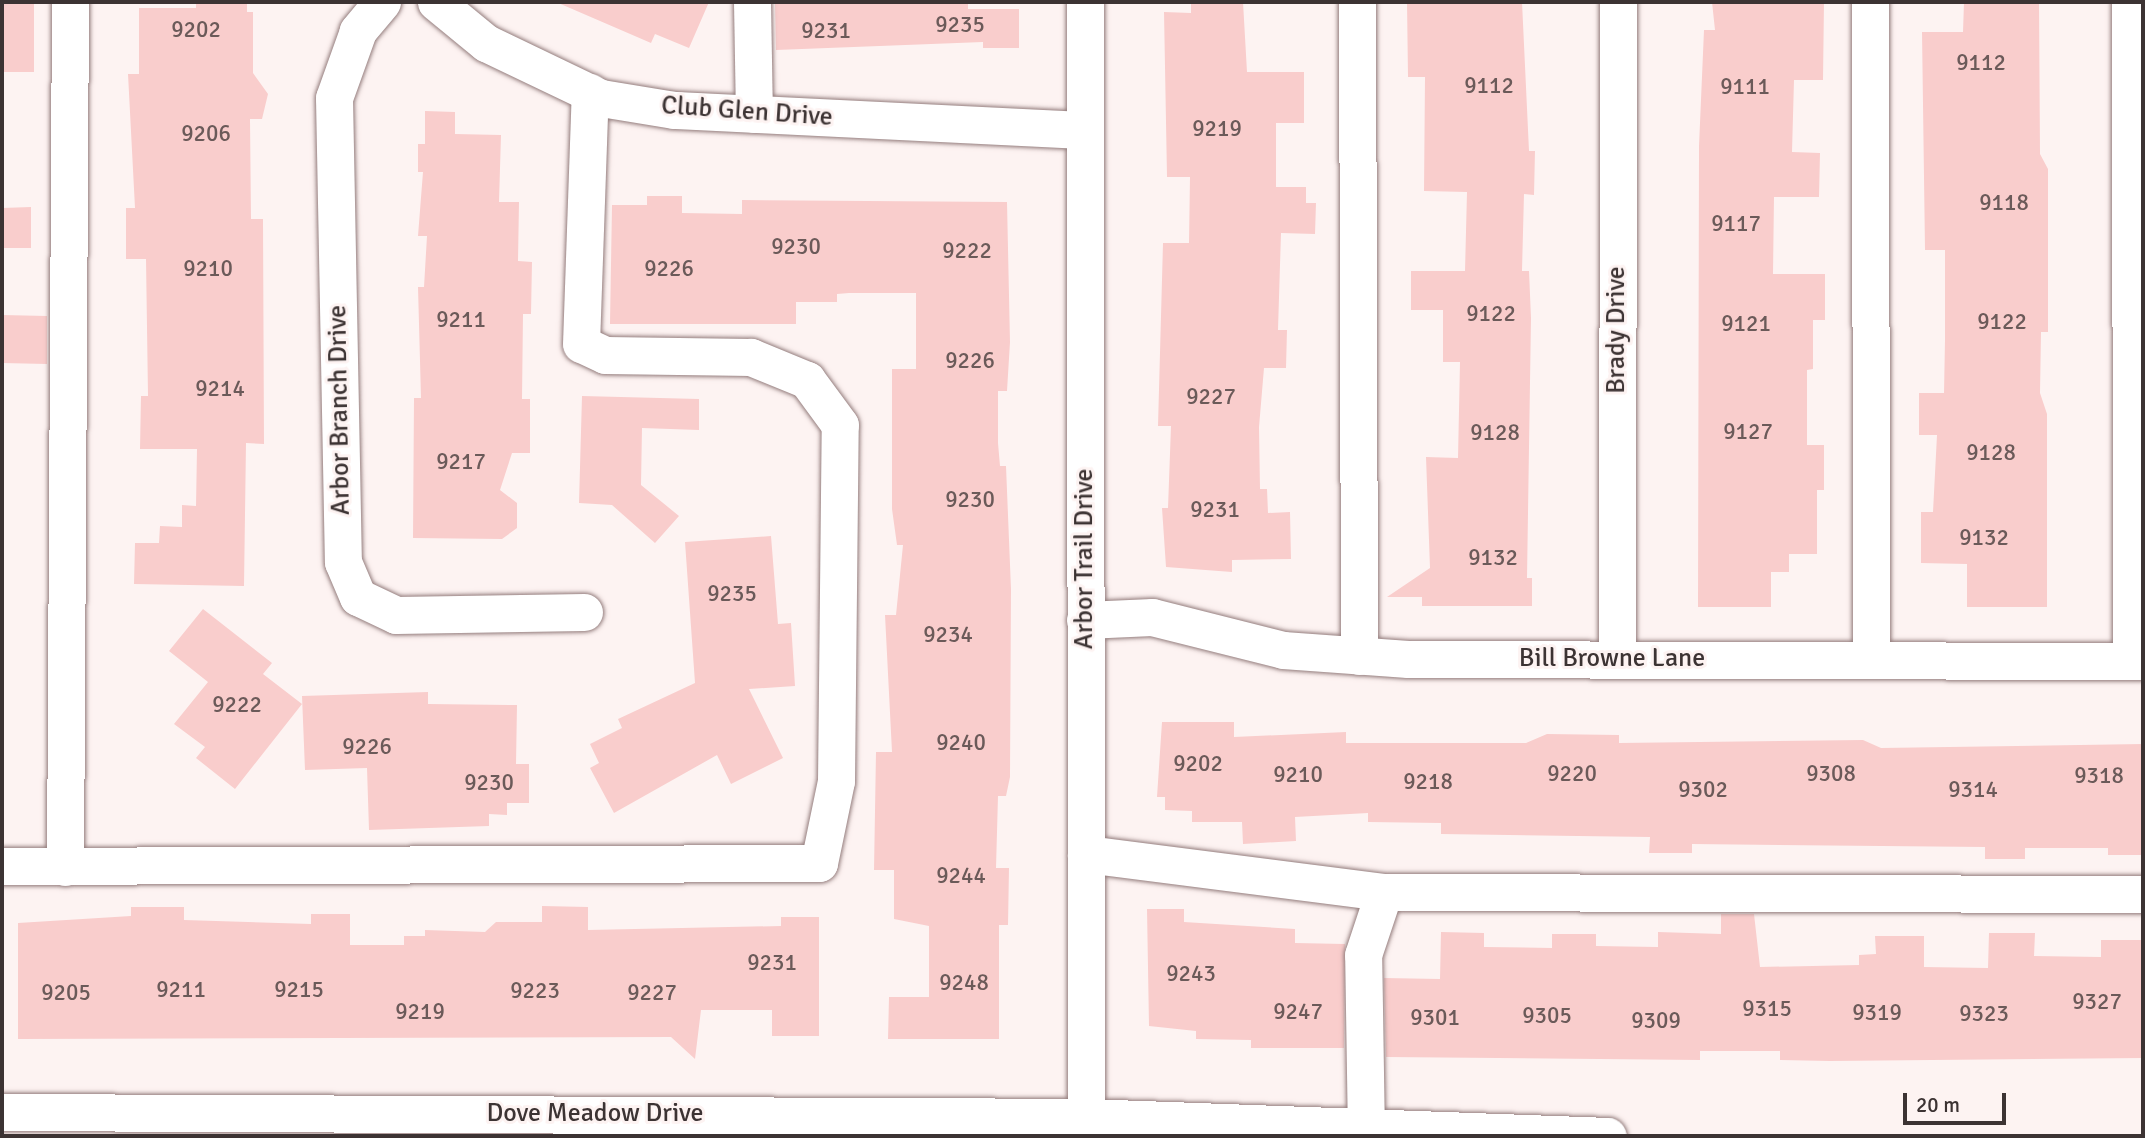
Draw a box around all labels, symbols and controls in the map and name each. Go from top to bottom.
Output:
house number: 9235 [935,11,985,39]
house number: 9202 [171,16,221,44]
house number: 9231 [801,17,851,45]
house number: 9112 [1956,49,2006,77]
house number: 9112 [1464,72,1514,100]
house number: 9111 [1720,73,1770,101]
street label: Club Glen Drive [660,90,834,134]
house number: 9219 [1192,115,1242,143]
house number: 9206 [181,120,231,148]
house number: 9118 [1979,189,2029,217]
house number: 9117 [1711,210,1761,238]
house number: 9230 [771,233,821,261]
house number: 9222 [942,237,992,265]
house number: 9210 [183,255,233,283]
house number: 9226 [644,255,694,283]
street label: Brady Drive [1601,266,1633,394]
house number: 9122 [1466,300,1516,328]
street label: Arbor Branch Drive [323,305,357,515]
house number: 9211 [436,306,486,334]
house number: 9122 [1977,308,2027,336]
house number: 9121 [1721,310,1771,338]
house number: 9226 [945,347,995,375]
house number: 9214 [195,375,245,403]
house number: 9227 [1186,383,1236,411]
house number: 9127 [1723,418,1773,446]
house number: 9128 [1470,419,1520,447]
house number: 9128 [1966,439,2016,467]
house number: 9217 [436,448,486,476]
street label: Arbor Trail Drive [1069,469,1101,649]
house number: 9230 [945,486,995,514]
house number: 9231 [1190,496,1240,524]
house number: 9132 [1959,524,2009,552]
house number: 9132 [1468,544,1518,572]
house number: 9235 [707,580,757,608]
house number: 9234 [923,621,973,649]
street label: Bill Browne Lane [1519,643,1705,675]
house number: 9222 [212,691,262,719]
house number: 9240 [936,729,986,757]
house number: 9226 [342,733,392,761]
house number: 9202 [1173,750,1223,778]
house number: 9220 [1547,760,1597,788]
house number: 9308 [1806,760,1856,788]
house number: 9210 [1273,761,1323,789]
house number: 9318 [2074,762,2124,790]
house number: 9218 [1403,768,1453,796]
house number: 9230 [464,769,514,797]
house number: 9302 [1678,776,1728,804]
house number: 9314 [1948,776,1998,804]
house number: 9244 [936,862,986,890]
house number: 9231 [747,949,797,977]
house number: 9243 [1166,960,1216,988]
house number: 9248 [939,969,989,997]
house number: 9211 [156,976,206,1004]
house number: 9215 [274,976,324,1004]
house number: 9223 [510,977,560,1005]
house number: 9205 [41,979,91,1007]
house number: 9227 [627,979,677,1007]
house number: 9327 [2072,988,2122,1016]
house number: 9315 [1742,995,1792,1023]
house number: 9219 [395,998,445,1026]
house number: 9247 [1273,998,1323,1026]
house number: 9319 [1852,999,1902,1027]
house number: 9323 [1959,1000,2009,1028]
house number: 9305 [1522,1002,1572,1030]
house number: 9301 [1410,1004,1460,1032]
house number: 9309 [1631,1007,1681,1035]
scale bar [1907,1078,2010,1122]
text: 20 m [1916,1092,1960,1118]
street label: Dove Meadow Drive [486,1098,704,1130]

